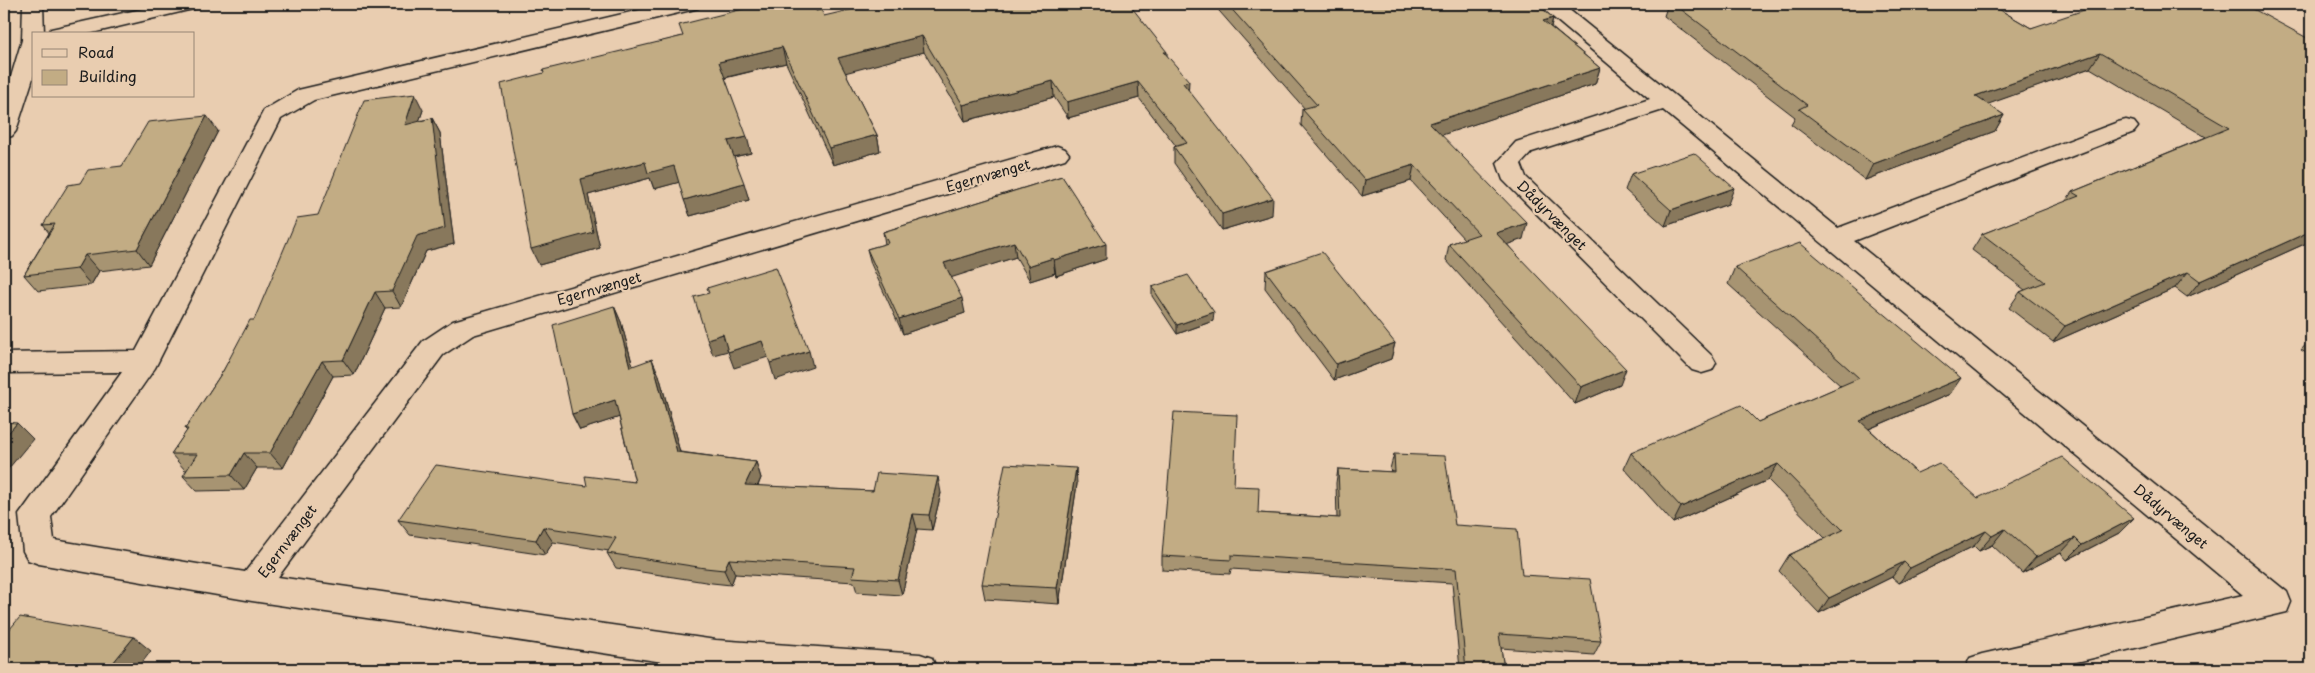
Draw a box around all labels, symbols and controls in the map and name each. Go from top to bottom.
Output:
legend [32,32,195,98]
text: Road [78,40,114,63]
text: Building [78,64,137,87]
street label: Egernvænget [943,153,1033,197]
street label: Dådyrvænget [1512,175,1592,255]
street label: Egernvænget [554,266,644,310]
street label: Dådyrvænget [2129,478,2213,554]
street label: Egernvænget [252,500,322,582]

